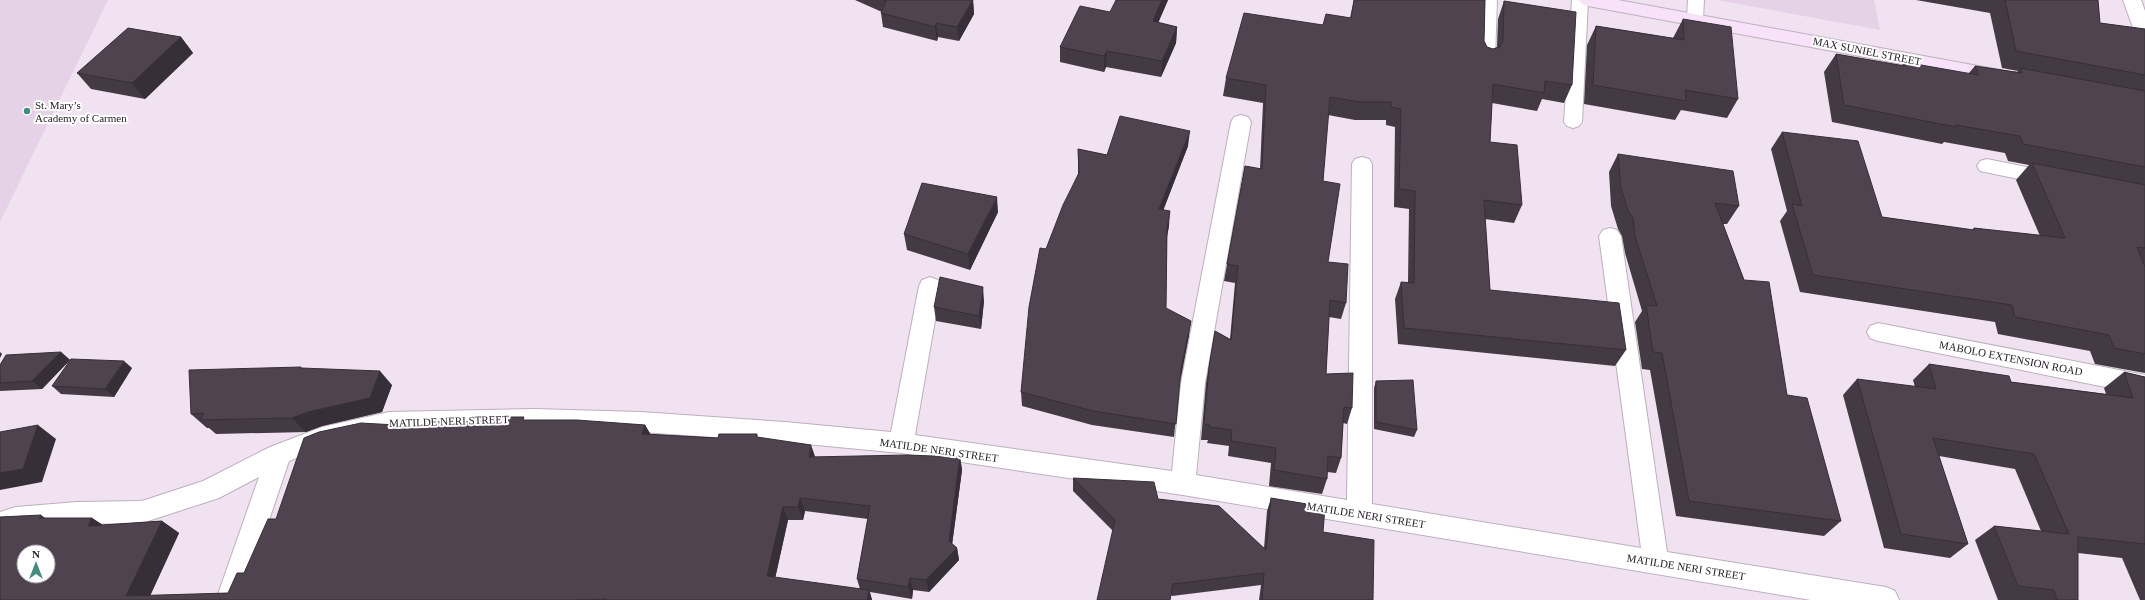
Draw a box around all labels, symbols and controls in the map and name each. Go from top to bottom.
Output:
street label: MAX SUNIEL STREET [1812,35,1923,67]
place label: St. Mary’s Academy of Carmen [35,99,127,124]
marker: St. Mary’s Academy of Carmen [22,106,32,116]
street label: MABOLO EXTENSION ROAD [1938,338,2084,378]
street label: MATILDE NERI STREET [389,413,509,429]
street label: MATILDE NERI STREET [879,436,999,464]
street label: MATILDE NERI STREET [1306,500,1426,530]
north arrow [16,544,56,584]
text: N [32,548,40,560]
street label: MATILDE NERI STREET [1626,552,1746,582]

